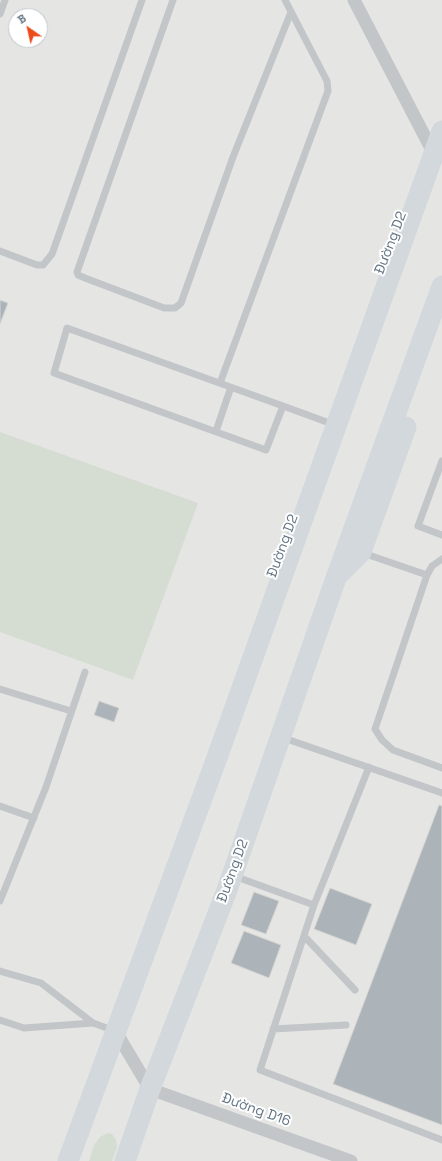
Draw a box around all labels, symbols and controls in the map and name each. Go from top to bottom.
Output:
north arrow [8,8,48,48]
text: B [15,11,29,27]
street label: Đường D2 [371,209,411,277]
street label: Đường D2 [264,512,302,580]
street label: Đường D2 [214,837,252,905]
street label: Đường D16 [219,1090,293,1130]

